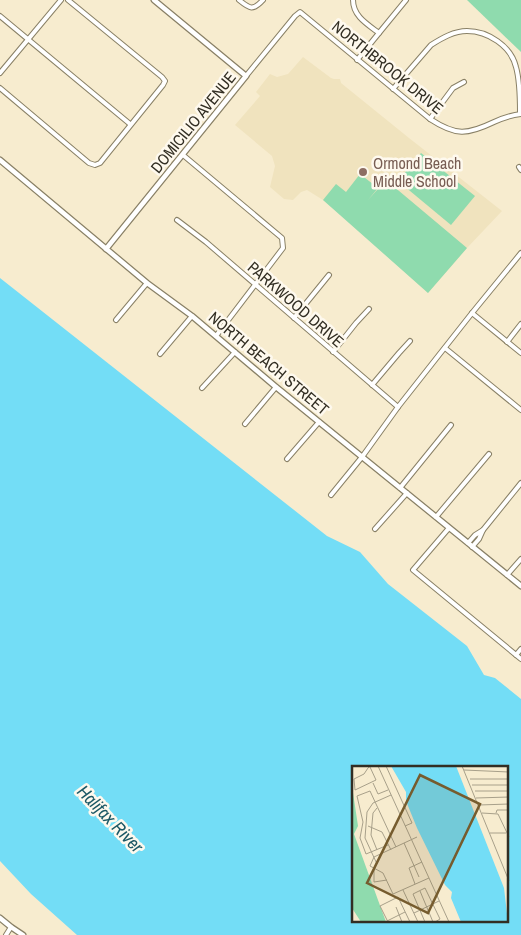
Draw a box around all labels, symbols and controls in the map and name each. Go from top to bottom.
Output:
street label: NORTHBROOK DRIVE [328,15,448,119]
street label: DOMICILIO AVENUE [145,67,241,177]
place label: Ormond Beach Middle School [373,152,461,192]
marker: Ormond Beach Middle School [357,166,369,178]
street label: PARKWOOD DRIVE [243,256,349,352]
street label: NORTH BEACH STREET [204,306,334,420]
inset map [352,766,508,922]
water label: Halifax River [72,779,150,859]

